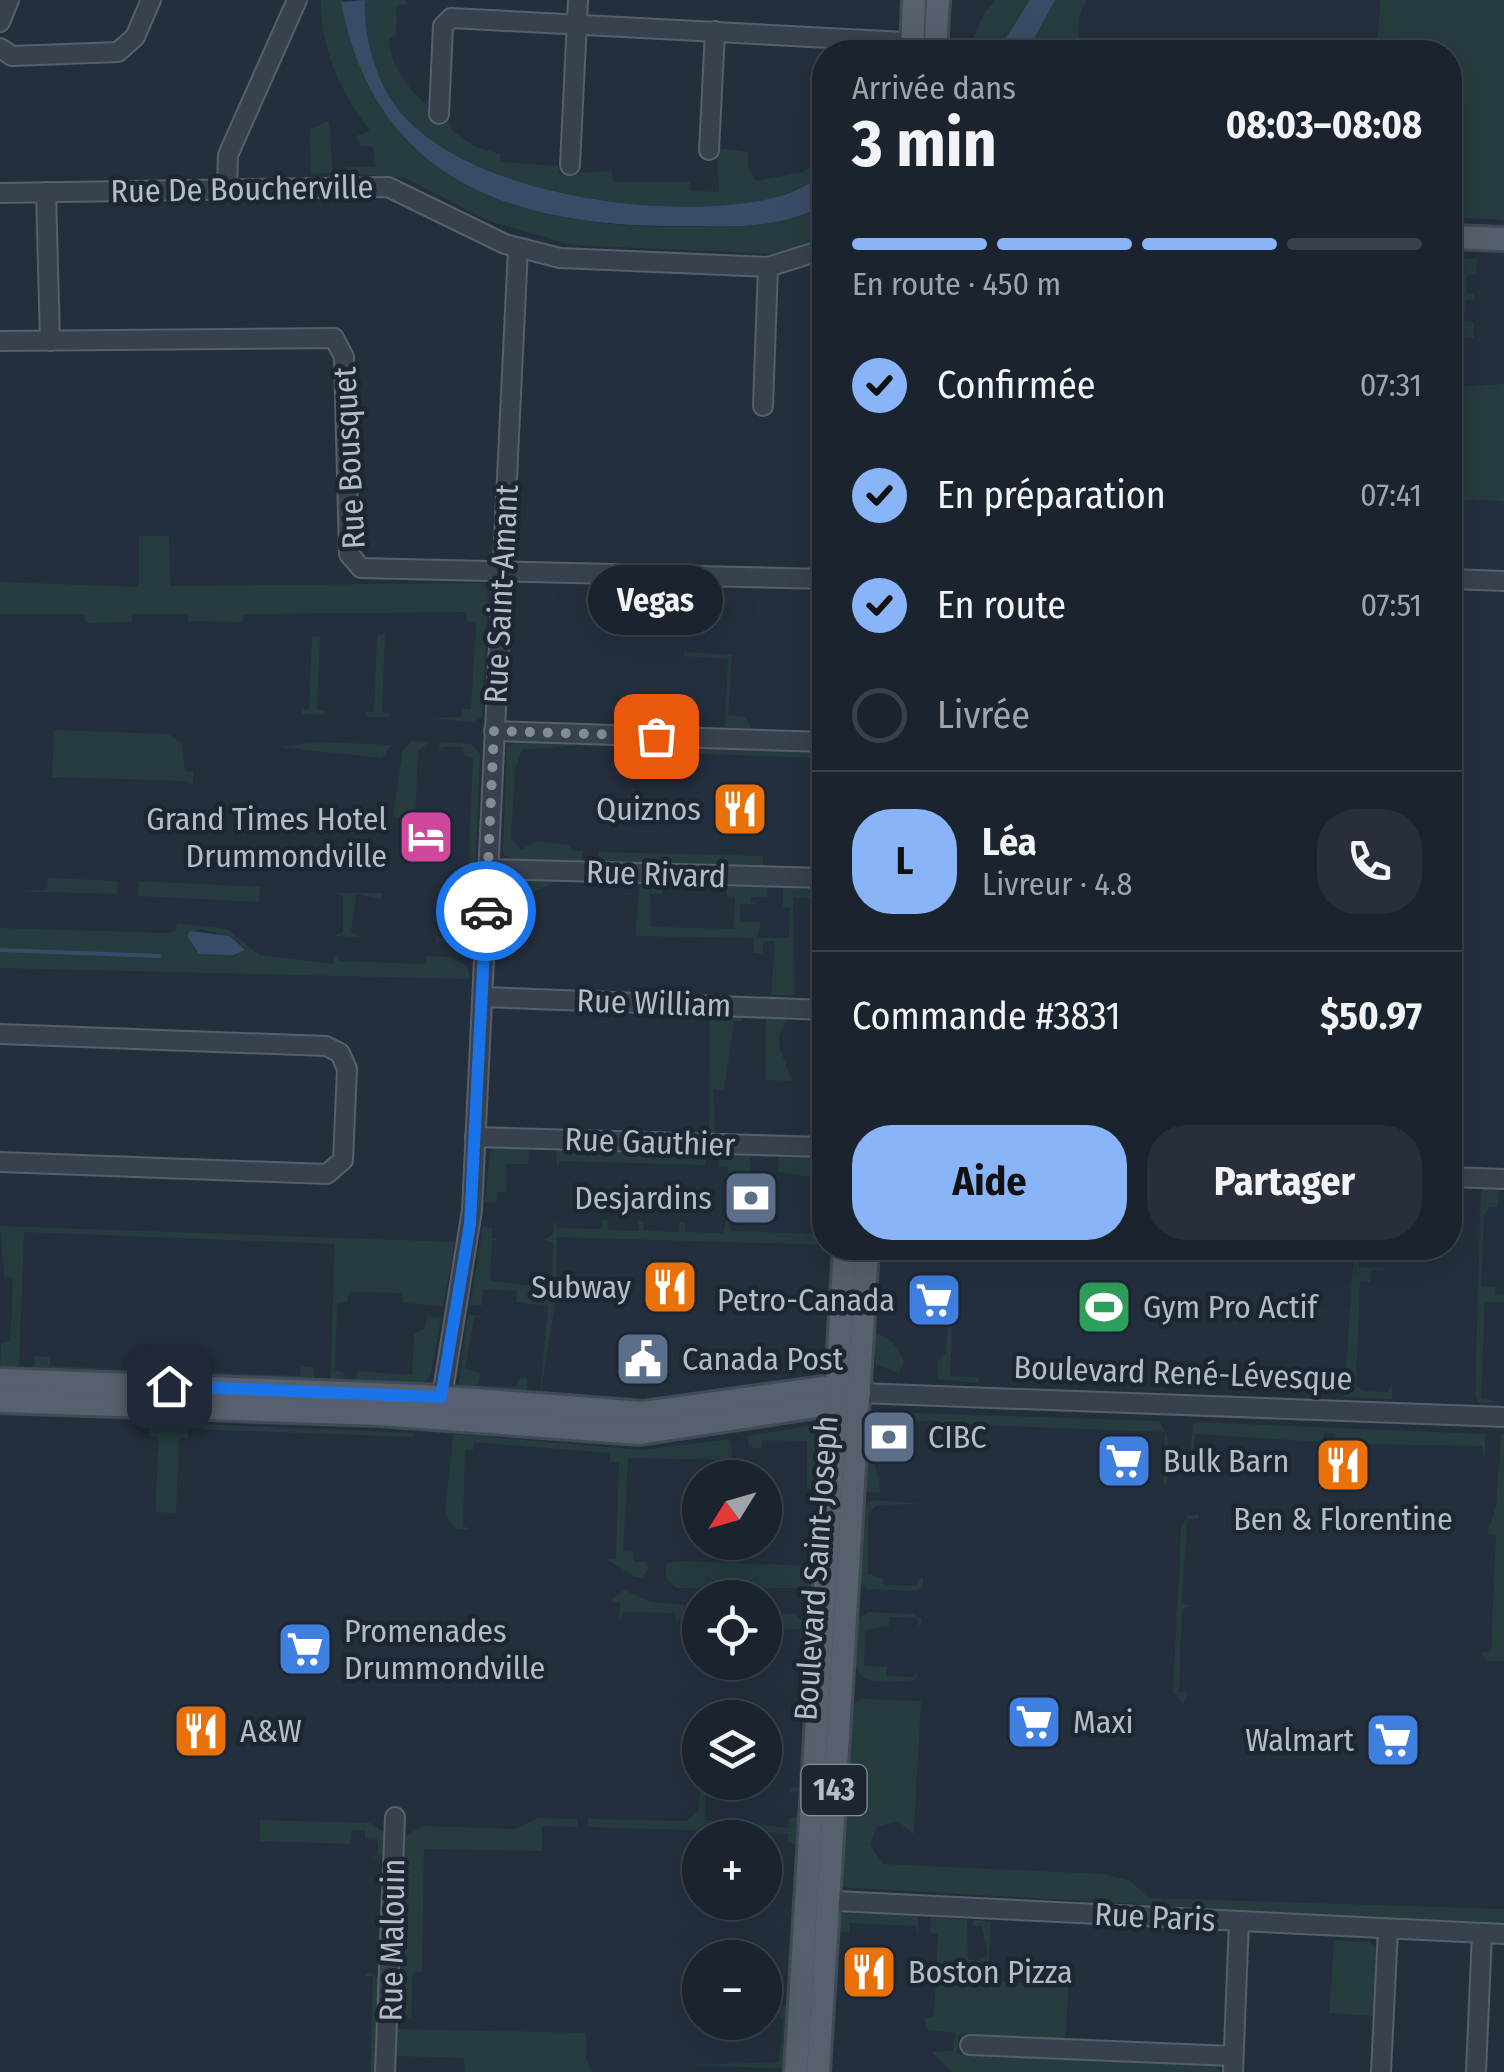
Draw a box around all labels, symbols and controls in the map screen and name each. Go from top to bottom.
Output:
text: Arrivée dans [852,69,1016,107]
text: 08:03–08:08 [1226,102,1422,148]
text: 3 min [852,105,997,183]
street label: Rue De Boucherville [110,168,374,210]
text: En route · 450 m [852,265,1061,303]
icon: check [852,358,907,413]
text: Confirmée [937,362,1095,408]
street label: Rue Bousquet [325,365,373,550]
text: 07:31 [1360,366,1422,404]
icon: check [852,468,907,523]
text: En préparation [937,472,1166,518]
text: 07:41 [1360,476,1422,514]
street label: Rue Saint-Amant [476,483,526,704]
callout: Vegas [588,566,724,636]
icon: check [852,578,907,633]
text: Vegas [617,581,694,619]
text: En route [937,582,1066,628]
text: 07:51 [1360,586,1422,624]
text: Livrée [937,692,1030,738]
pin [614,694,699,779]
icon: bag [629,709,684,764]
restaurant icon: Quiznos [710,779,770,839]
place label: Quiznos [596,790,701,828]
place label: Grand Times Hotel Drummondville [146,800,387,875]
hotel icon: Grand Times Hotel Drummondville [396,807,456,867]
button: phone [1317,809,1422,914]
text: Léa [982,819,1037,865]
text: L [896,838,913,884]
street label: Rue Rivard [585,853,727,895]
courier [436,861,536,961]
text: Livreur · 4.8 [982,865,1133,903]
icon: car [459,884,514,939]
street label: Rue William [576,981,732,1025]
text: Commande #3831 [852,993,1121,1039]
text: $50.97 [1320,993,1422,1039]
street label: Rue Gauthier [564,1120,736,1164]
button: Aide [852,1125,1127,1240]
button: Partager [1147,1125,1422,1240]
bank icon: Desjardins [721,1168,781,1228]
place label: Desjardins [574,1179,712,1217]
restaurant icon: Subway [640,1257,700,1317]
place label: Subway [531,1268,632,1306]
supermarket icon: Petro-Canada [904,1270,964,1330]
sports icon: Gym Pro Actif [1074,1277,1134,1337]
place label: Petro-Canada [717,1281,895,1319]
place label: Gym Pro Actif [1143,1288,1320,1326]
public building icon: Canada Post [613,1329,673,1389]
place label: Canada Post [682,1340,844,1378]
pin [127,1344,212,1429]
street label: Boulevard René-Lévesque [1013,1348,1353,1398]
icon: home [142,1359,197,1414]
bank icon: CIBC [859,1407,919,1467]
street label: Boulevard Saint-Joseph [786,1414,846,1722]
place label: CIBC [928,1418,986,1456]
supermarket icon: Bulk Barn [1094,1431,1154,1491]
restaurant icon: Ben & Florentine [1313,1435,1373,1495]
place label: Bulk Barn [1163,1442,1289,1480]
north arrow [682,1460,782,1560]
map controls [682,1460,782,2040]
place label: Ben & Florentine [1233,1500,1453,1538]
button: locate [682,1580,782,1680]
place label: Promenades Drummondville [344,1612,545,1687]
supermarket icon: Promenades Drummondville [275,1619,335,1679]
supermarket icon: Maxi [1004,1692,1064,1752]
button: layers [682,1700,782,1800]
restaurant icon: A&W [171,1701,231,1761]
place label: Maxi [1073,1703,1134,1741]
supermarket icon: Walmart [1363,1710,1423,1770]
place label: A&W [240,1712,302,1750]
place label: Walmart [1245,1721,1355,1759]
road number: 143 [802,1765,866,1815]
button: + [682,1820,782,1920]
street label: Rue Malouin [372,1858,412,2022]
street label: Rue Paris [1094,1895,1216,1939]
button: − [682,1940,782,2040]
restaurant icon: Boston Pizza [839,1942,899,2002]
place label: Boston Pizza [908,1953,1073,1991]

